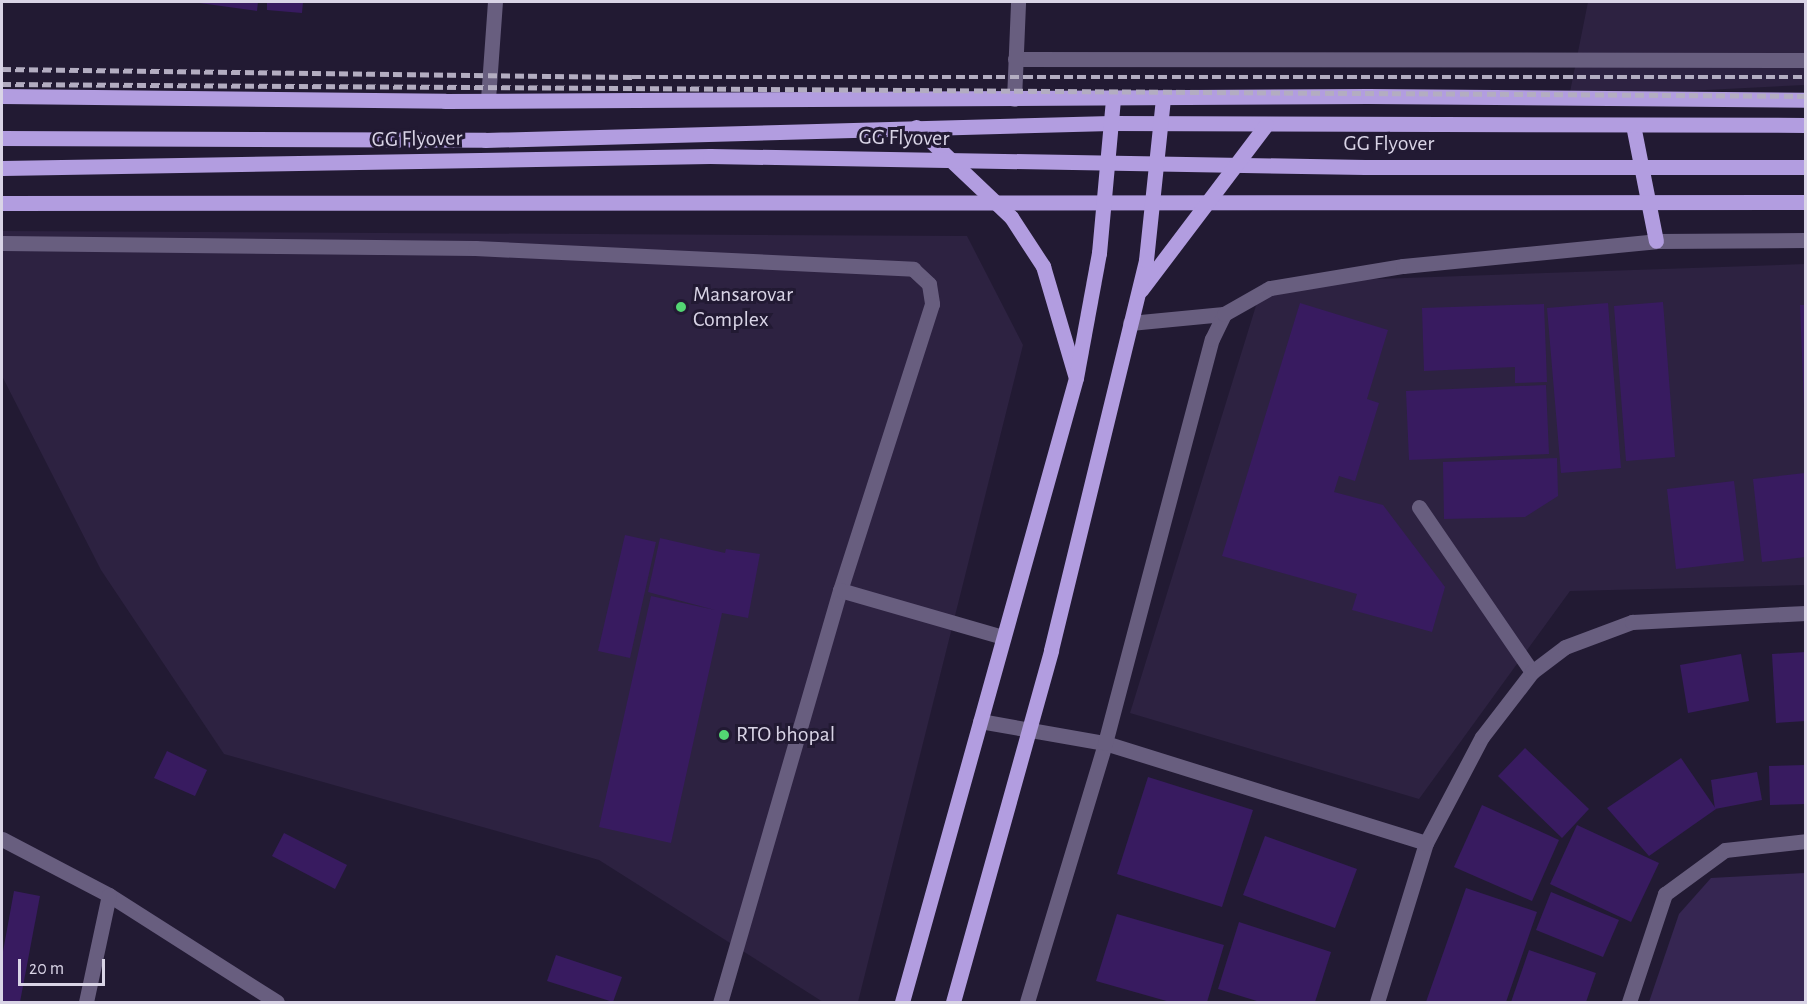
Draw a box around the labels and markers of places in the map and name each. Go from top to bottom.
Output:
place label: Mansarovar Complex [693,281,793,332]
marker: Mansarovar Complex [674,300,688,314]
place label: RTO bhopal [736,722,835,748]
marker: RTO bhopal [717,728,731,742]

